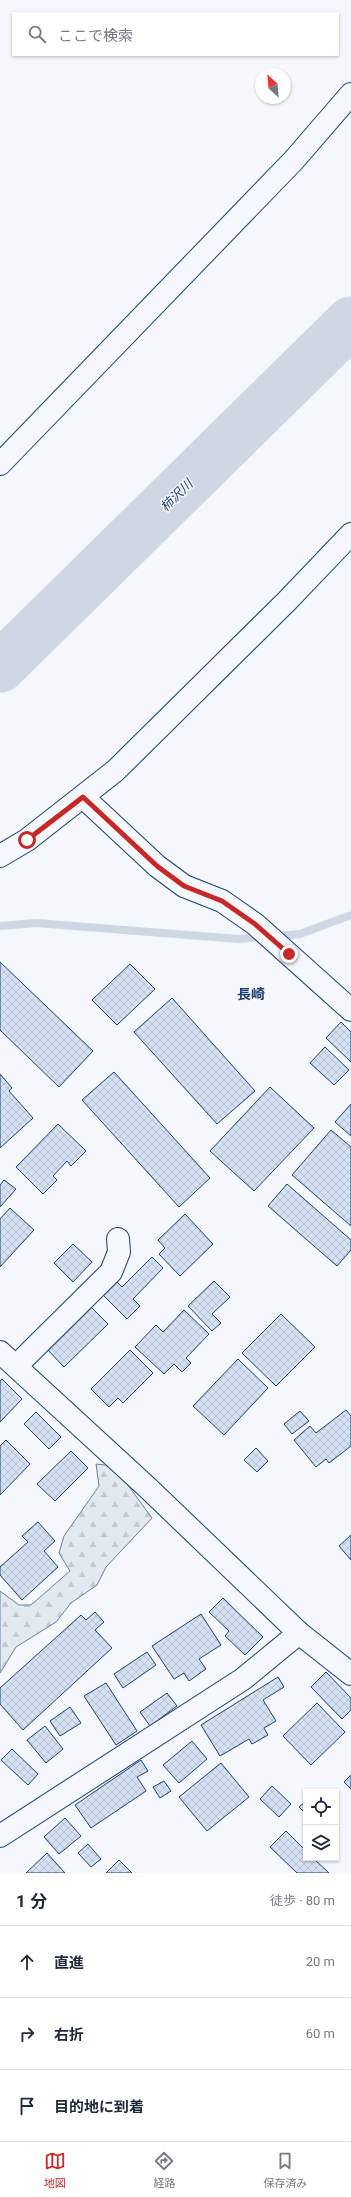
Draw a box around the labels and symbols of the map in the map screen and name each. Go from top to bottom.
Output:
north arrow [255,68,291,104]
water label: 柿沢川 [157,475,197,514]
route start [18,831,36,849]
route end [280,945,298,963]
district label: 長崎 [237,986,265,1002]

